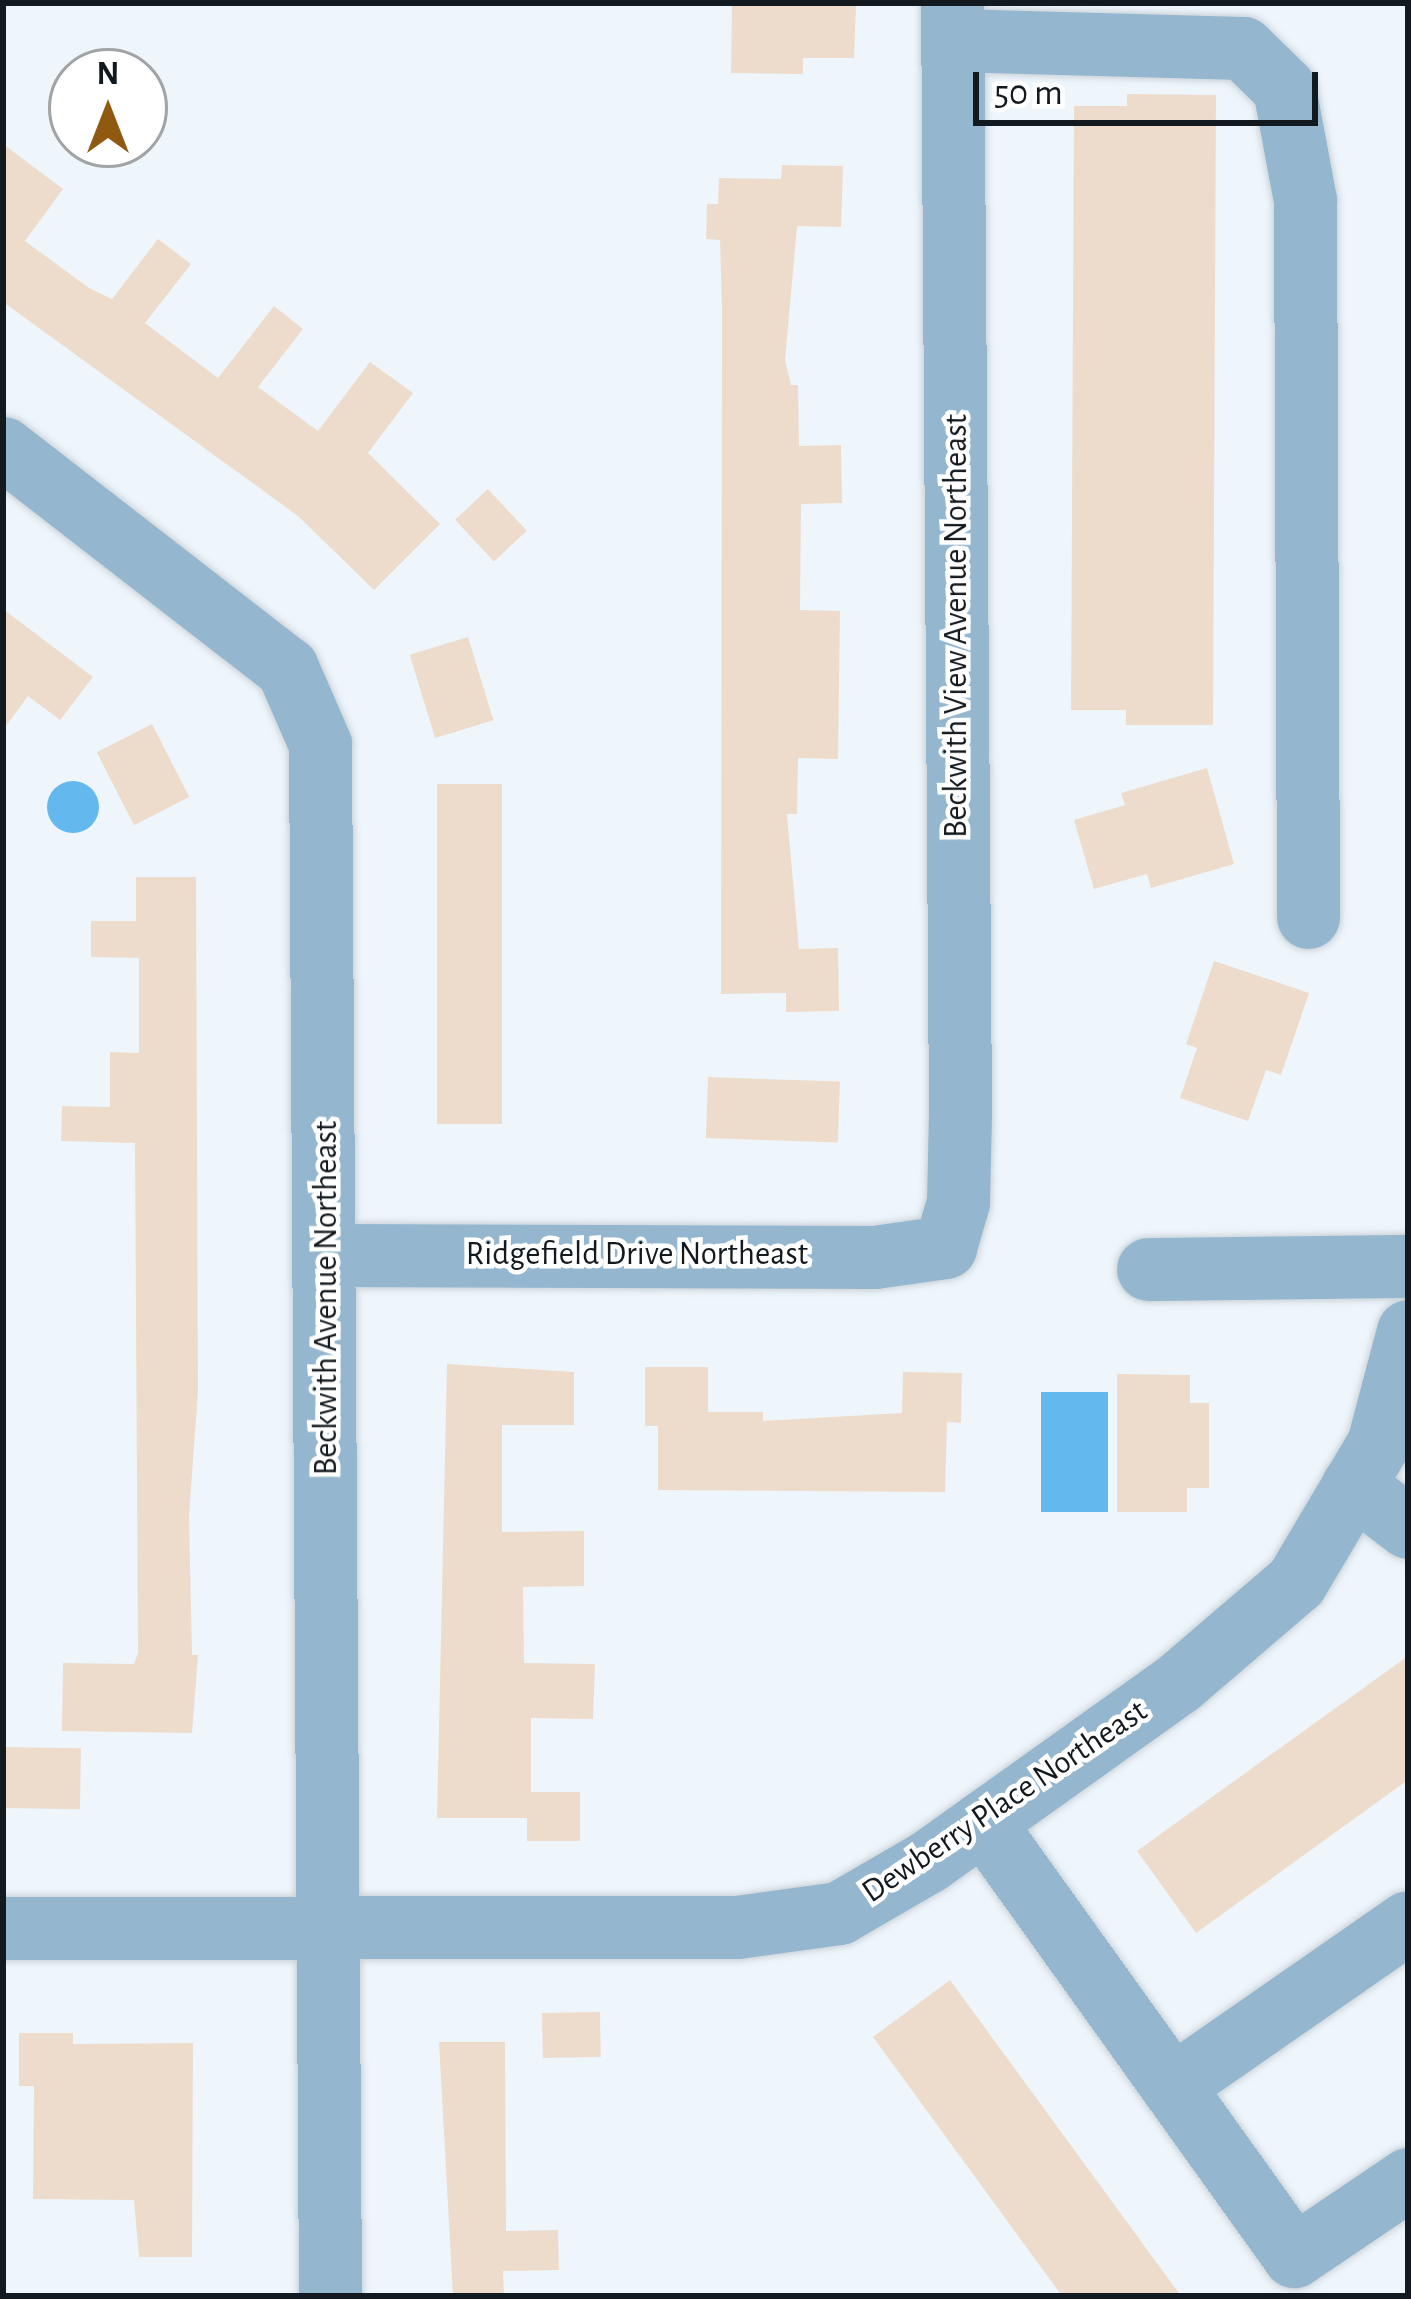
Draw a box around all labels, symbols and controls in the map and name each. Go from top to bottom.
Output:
north arrow [48,48,168,168]
scale bar [979,48,1324,122]
text: N [97,58,119,91]
text: 50 m [994,75,1063,111]
street label: Beckwith View Avenue Northeast [937,414,977,838]
street label: Beckwith Avenue Northeast [307,1121,347,1475]
street label: Ridgefield Drive Northeast [466,1235,808,1275]
street label: Dewberry Place Northeast [855,1692,1155,1912]

